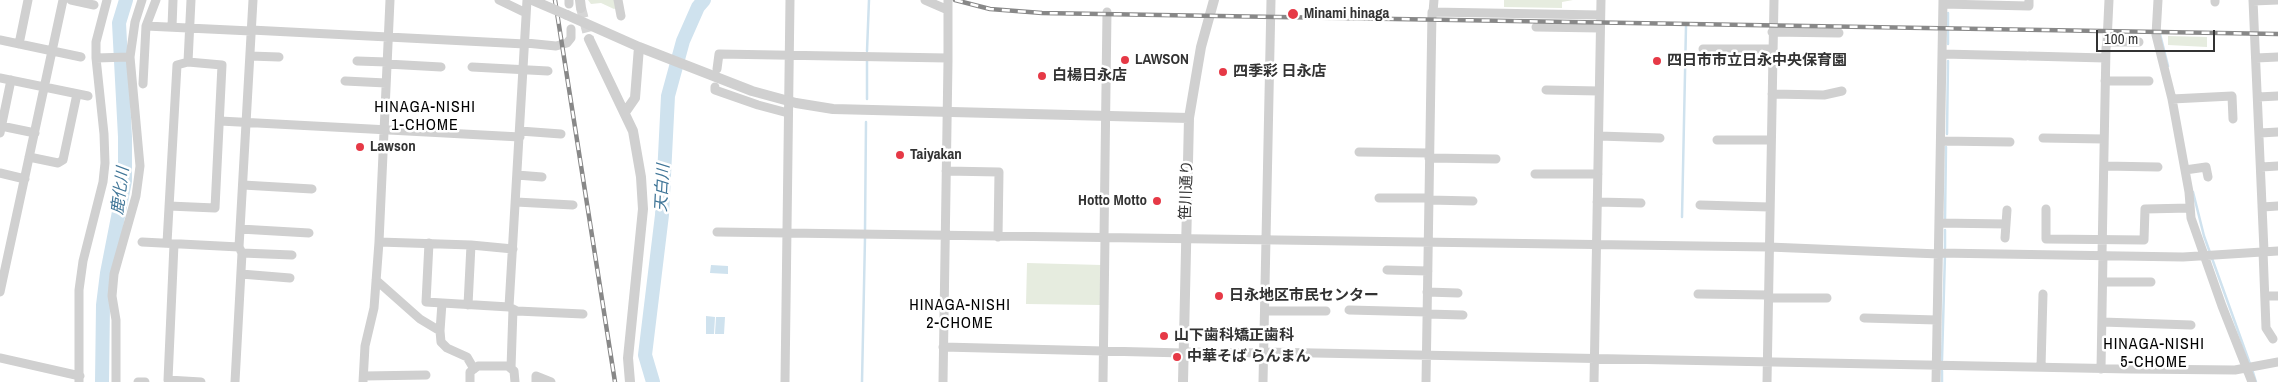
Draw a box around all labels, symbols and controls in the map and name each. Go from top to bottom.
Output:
place label: Minami hinaga [1304,5,1389,23]
marker: Minami hinaga [1286,7,1300,21]
scale bar [2098,20,2217,52]
text: 100 m [2104,28,2138,49]
place label: LAWSON [1135,51,1189,69]
place label: 四日市市立日永中央保育園 [1667,52,1847,70]
marker: LAWSON [1119,54,1131,66]
marker: 四日市市立日永中央保育園 [1651,55,1663,67]
place label: 四季彩 日永店 [1233,63,1326,81]
marker: 四季彩 日永店 [1217,66,1229,78]
place label: 白楊日永店 [1052,67,1127,85]
marker: 白楊日永店 [1036,70,1048,82]
district label: HINAGA-NISHI 1-CHOME [373,98,477,136]
place label: Lawson [370,138,416,156]
marker: Lawson [354,141,366,153]
place label: Taiyakan [910,146,962,164]
marker: Taiyakan [894,149,906,161]
street label: 笹川通り [1177,160,1197,220]
water label: 天白川 [652,164,674,212]
water label: 鹿化川 [109,166,133,216]
place label: Hotto Motto [1078,192,1147,210]
marker: Hotto Motto [1151,195,1163,207]
place label: 日永地区市民センター [1229,287,1379,305]
marker: 日永地区市民センター [1213,290,1225,302]
district label: HINAGA-NISHI 2-CHOME [908,296,1012,334]
place label: 山下歯科矯正歯科 [1174,327,1294,345]
marker: 山下歯科矯正歯科 [1158,330,1170,342]
district label: HINAGA-NISHI 5-CHOME [2102,335,2206,373]
place label: 中華そば らんまん [1187,348,1310,366]
marker: 中華そば らんまん [1171,351,1183,363]

